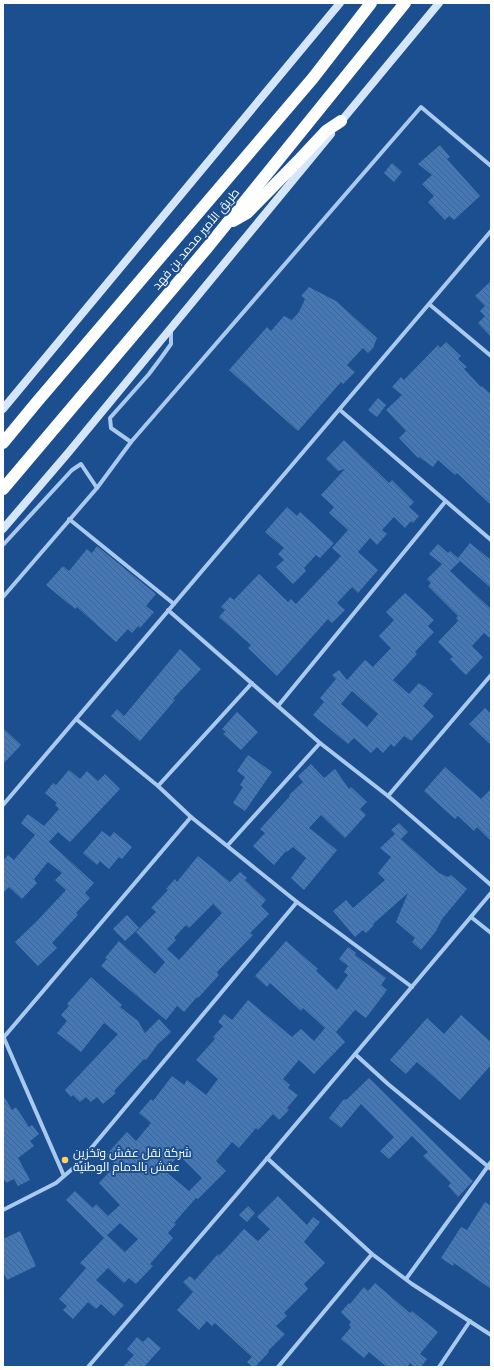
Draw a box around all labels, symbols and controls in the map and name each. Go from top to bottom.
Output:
street label: طريق الأمير محمد بن فهد [150,186,242,292]
place label: شركة نقل عفش وتخزين عفش بالدمام الوطنية [73,1146,192,1175]
marker: شركة نقل عفش وتخزين عفش بالدمام الوطنية [60,1155,70,1165]

